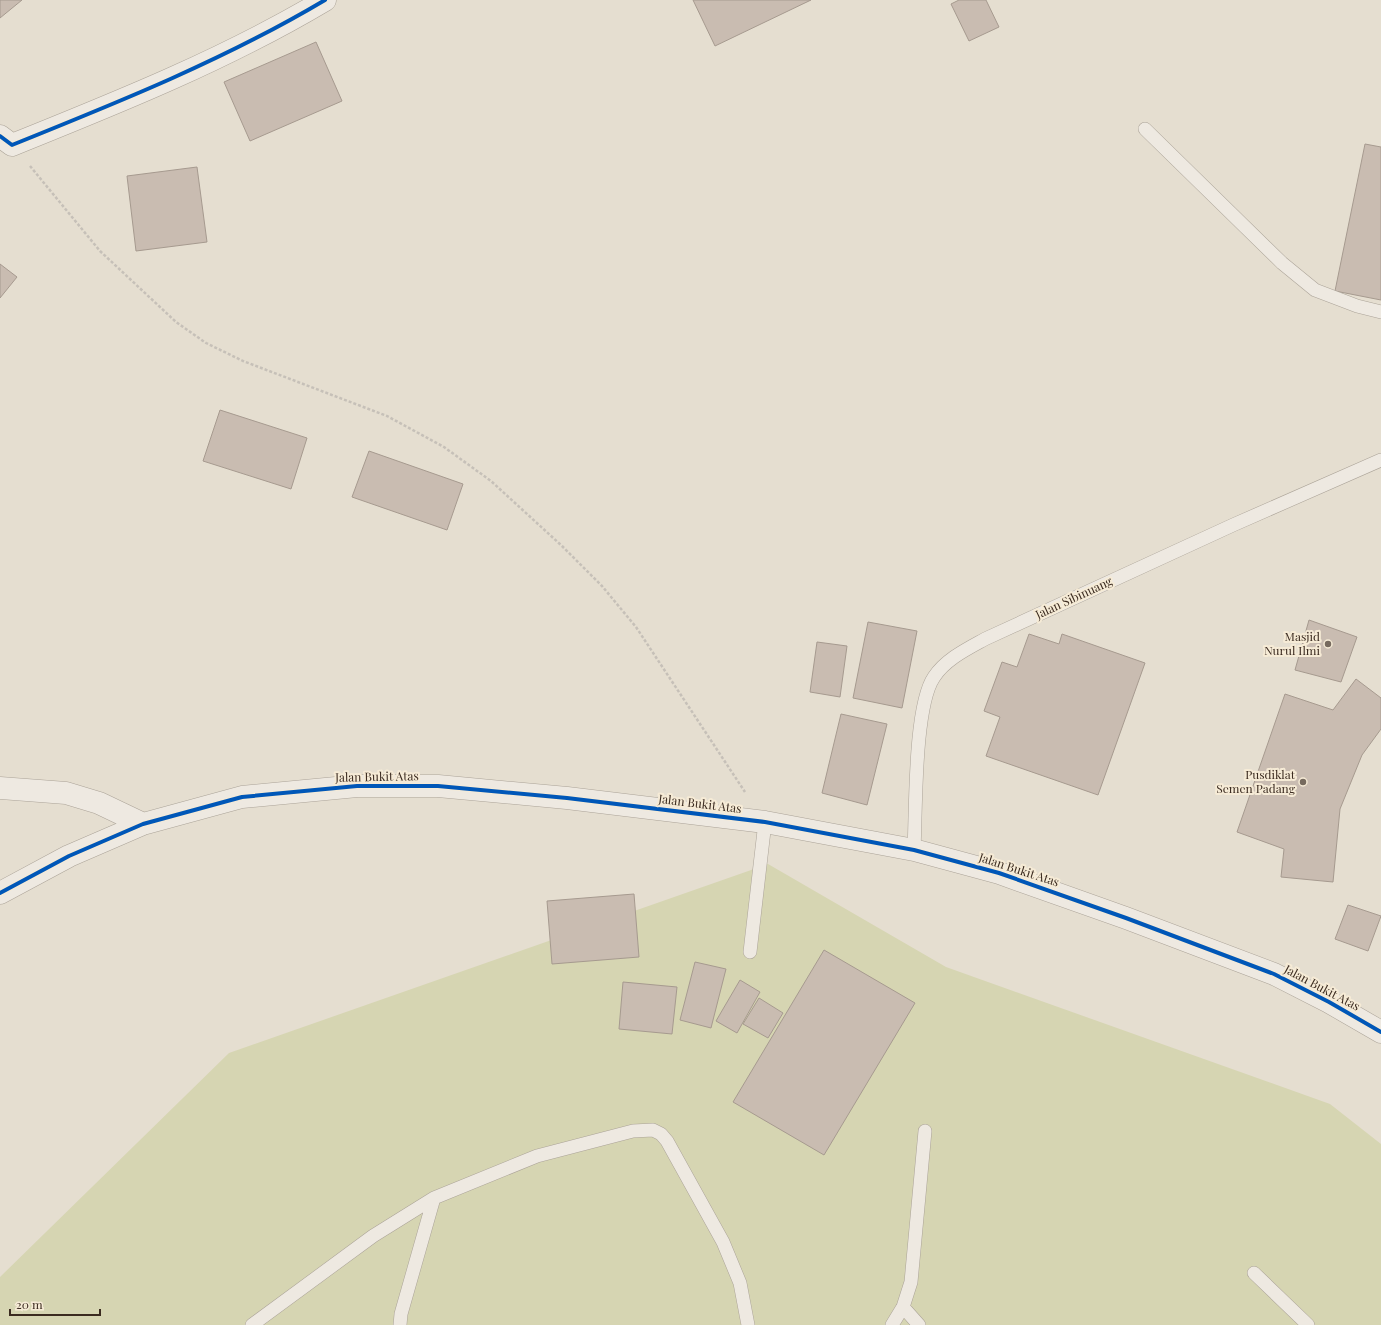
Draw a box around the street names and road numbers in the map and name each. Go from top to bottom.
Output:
street label: Jalan Sibinuang [1032,572,1115,622]
street label: Jalan Bukit Atas [334,767,419,785]
street label: Jalan Bukit Atas [657,790,743,816]
street label: Jalan Bukit Atas [976,848,1062,890]
street label: Jalan Bukit Atas [1281,960,1363,1014]

